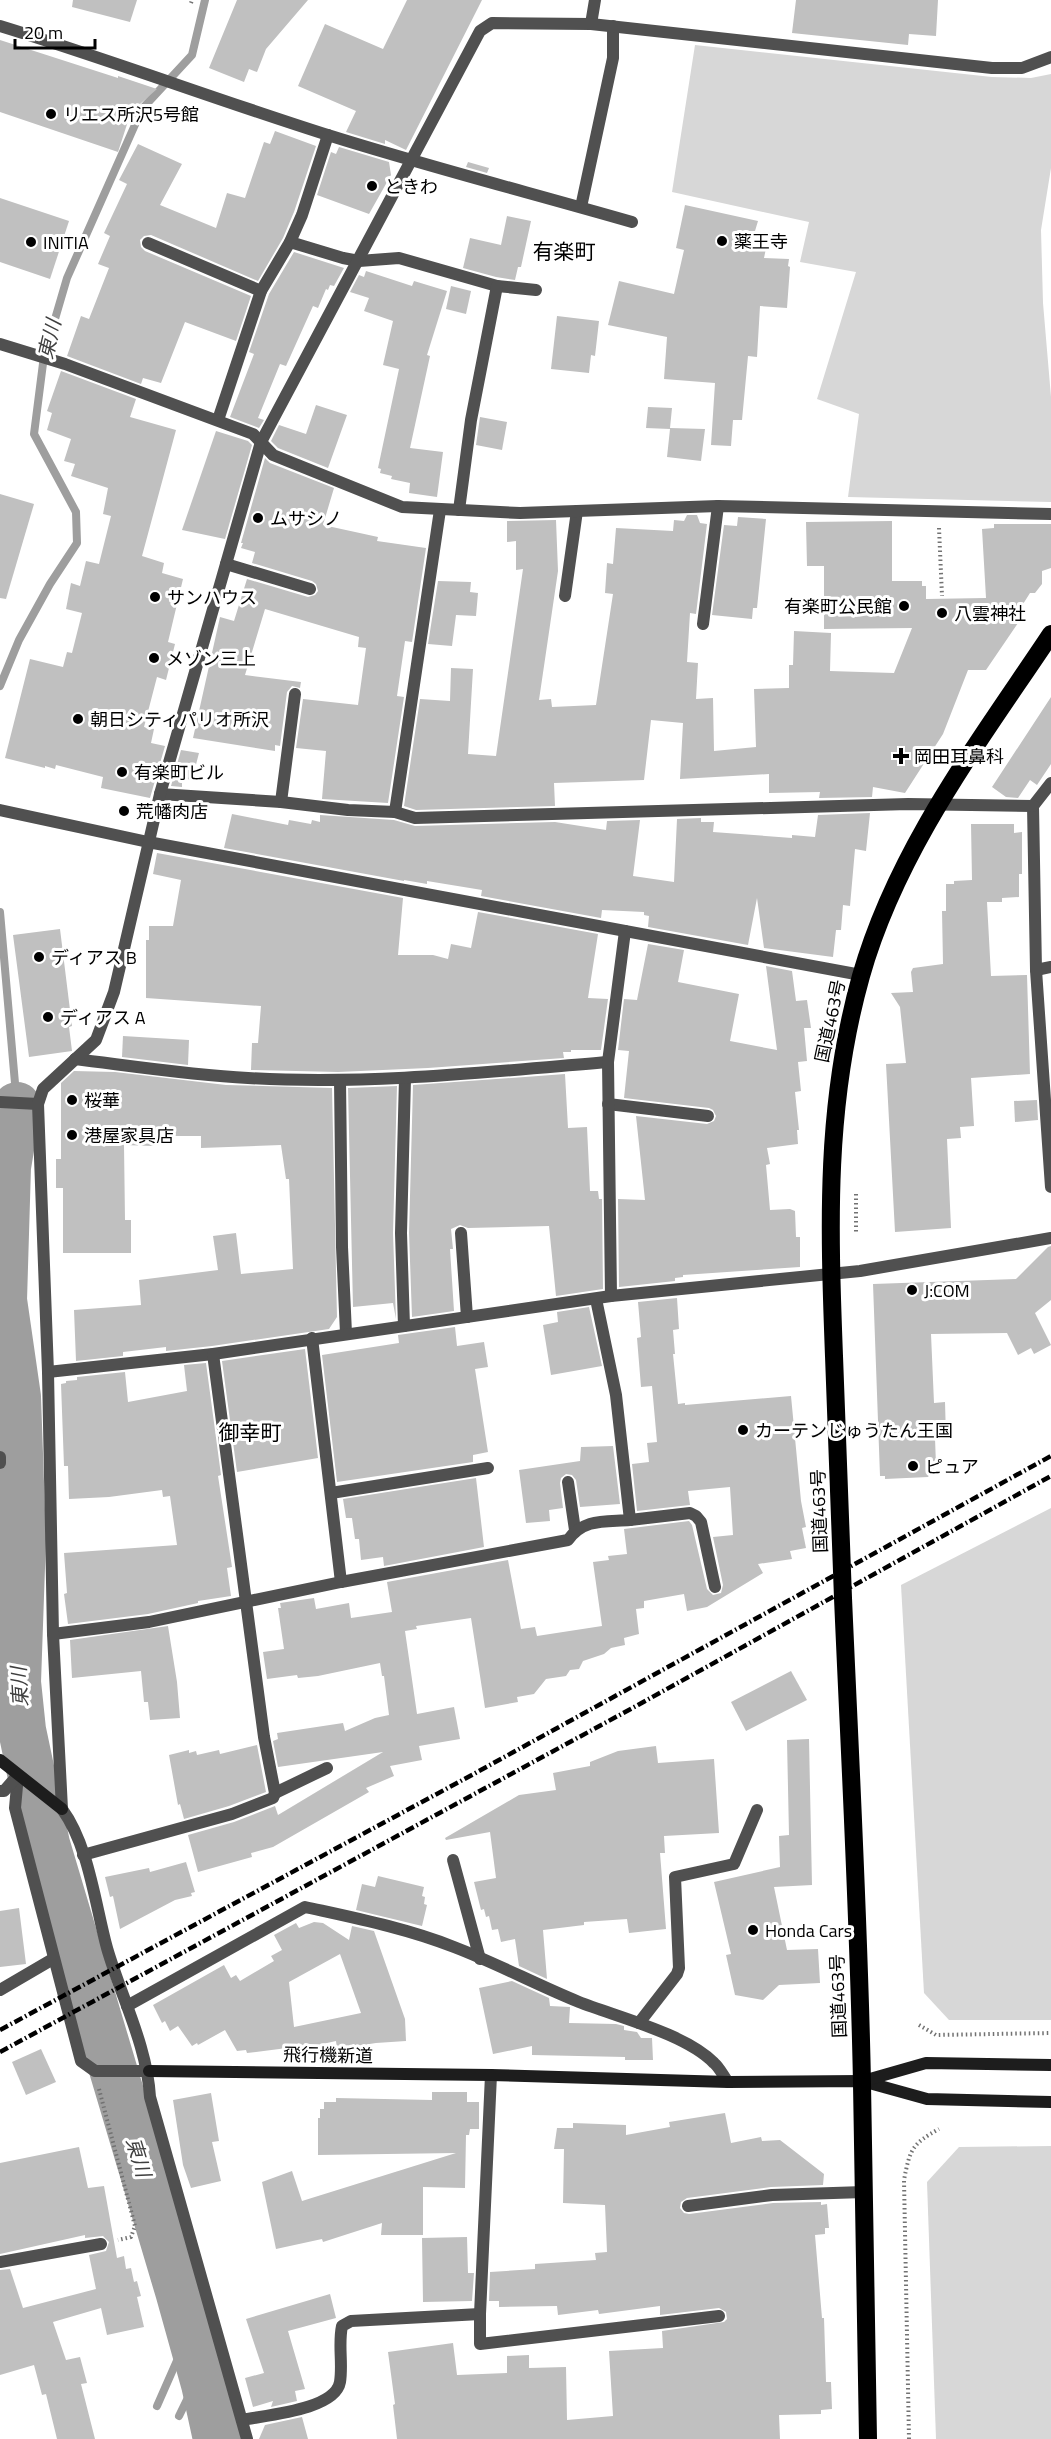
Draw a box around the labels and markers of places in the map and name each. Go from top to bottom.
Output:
place label: リエス所沢5号館 [63,101,199,128]
marker: リエス所沢5号館 [44,107,58,121]
place label: ときわ [384,173,438,200]
marker: ときわ [365,179,379,193]
place label: 薬王寺 [734,228,788,255]
place label: INITIA [43,229,89,256]
marker: 薬王寺 [715,234,729,248]
marker: INITIA [24,235,38,249]
place label: ムサシノ [270,505,342,532]
marker: ムサシノ [251,511,265,525]
place label: サンハウス [167,584,257,611]
marker: サンハウス [148,590,162,604]
place label: 有楽町公民館 [784,593,892,620]
marker: 有楽町公民館 [897,599,911,613]
place label: 八雲神社 [954,600,1026,627]
marker: 八雲神社 [935,606,949,620]
place label: メゾン三上 [166,645,256,672]
marker: メゾン三上 [147,651,161,665]
place label: 朝日シティパリオ所沢 [90,706,269,733]
marker: 朝日シティパリオ所沢 [71,712,85,726]
place label: 岡田耳鼻科 [914,743,1004,770]
marker: 岡田耳鼻科 [892,747,910,765]
place label: 有楽町ビル [134,759,224,786]
marker: 有楽町ビル [115,765,129,779]
place label: 荒幡肉店 [136,798,208,825]
marker: 荒幡肉店 [117,804,131,818]
place label: ディアス B [51,944,137,971]
marker: ディアス B [32,950,46,964]
place label: ディアス A [60,1004,146,1031]
marker: ディアス A [41,1010,55,1024]
place label: 桜華 [84,1087,120,1114]
marker: 桜華 [65,1093,79,1107]
place label: 港屋家具店 [84,1122,174,1149]
marker: 港屋家具店 [65,1128,79,1142]
place label: J:COM [924,1277,970,1304]
marker: J:COM [905,1283,919,1297]
place label: カーテンじゅうたん王国 [755,1417,953,1444]
marker: カーテンじゅうたん王国 [736,1423,750,1437]
place label: ピュア [925,1453,979,1480]
marker: ピュア [906,1459,920,1473]
place label: Honda Cars [765,1917,852,1944]
marker: Honda Cars [746,1923,760,1937]

